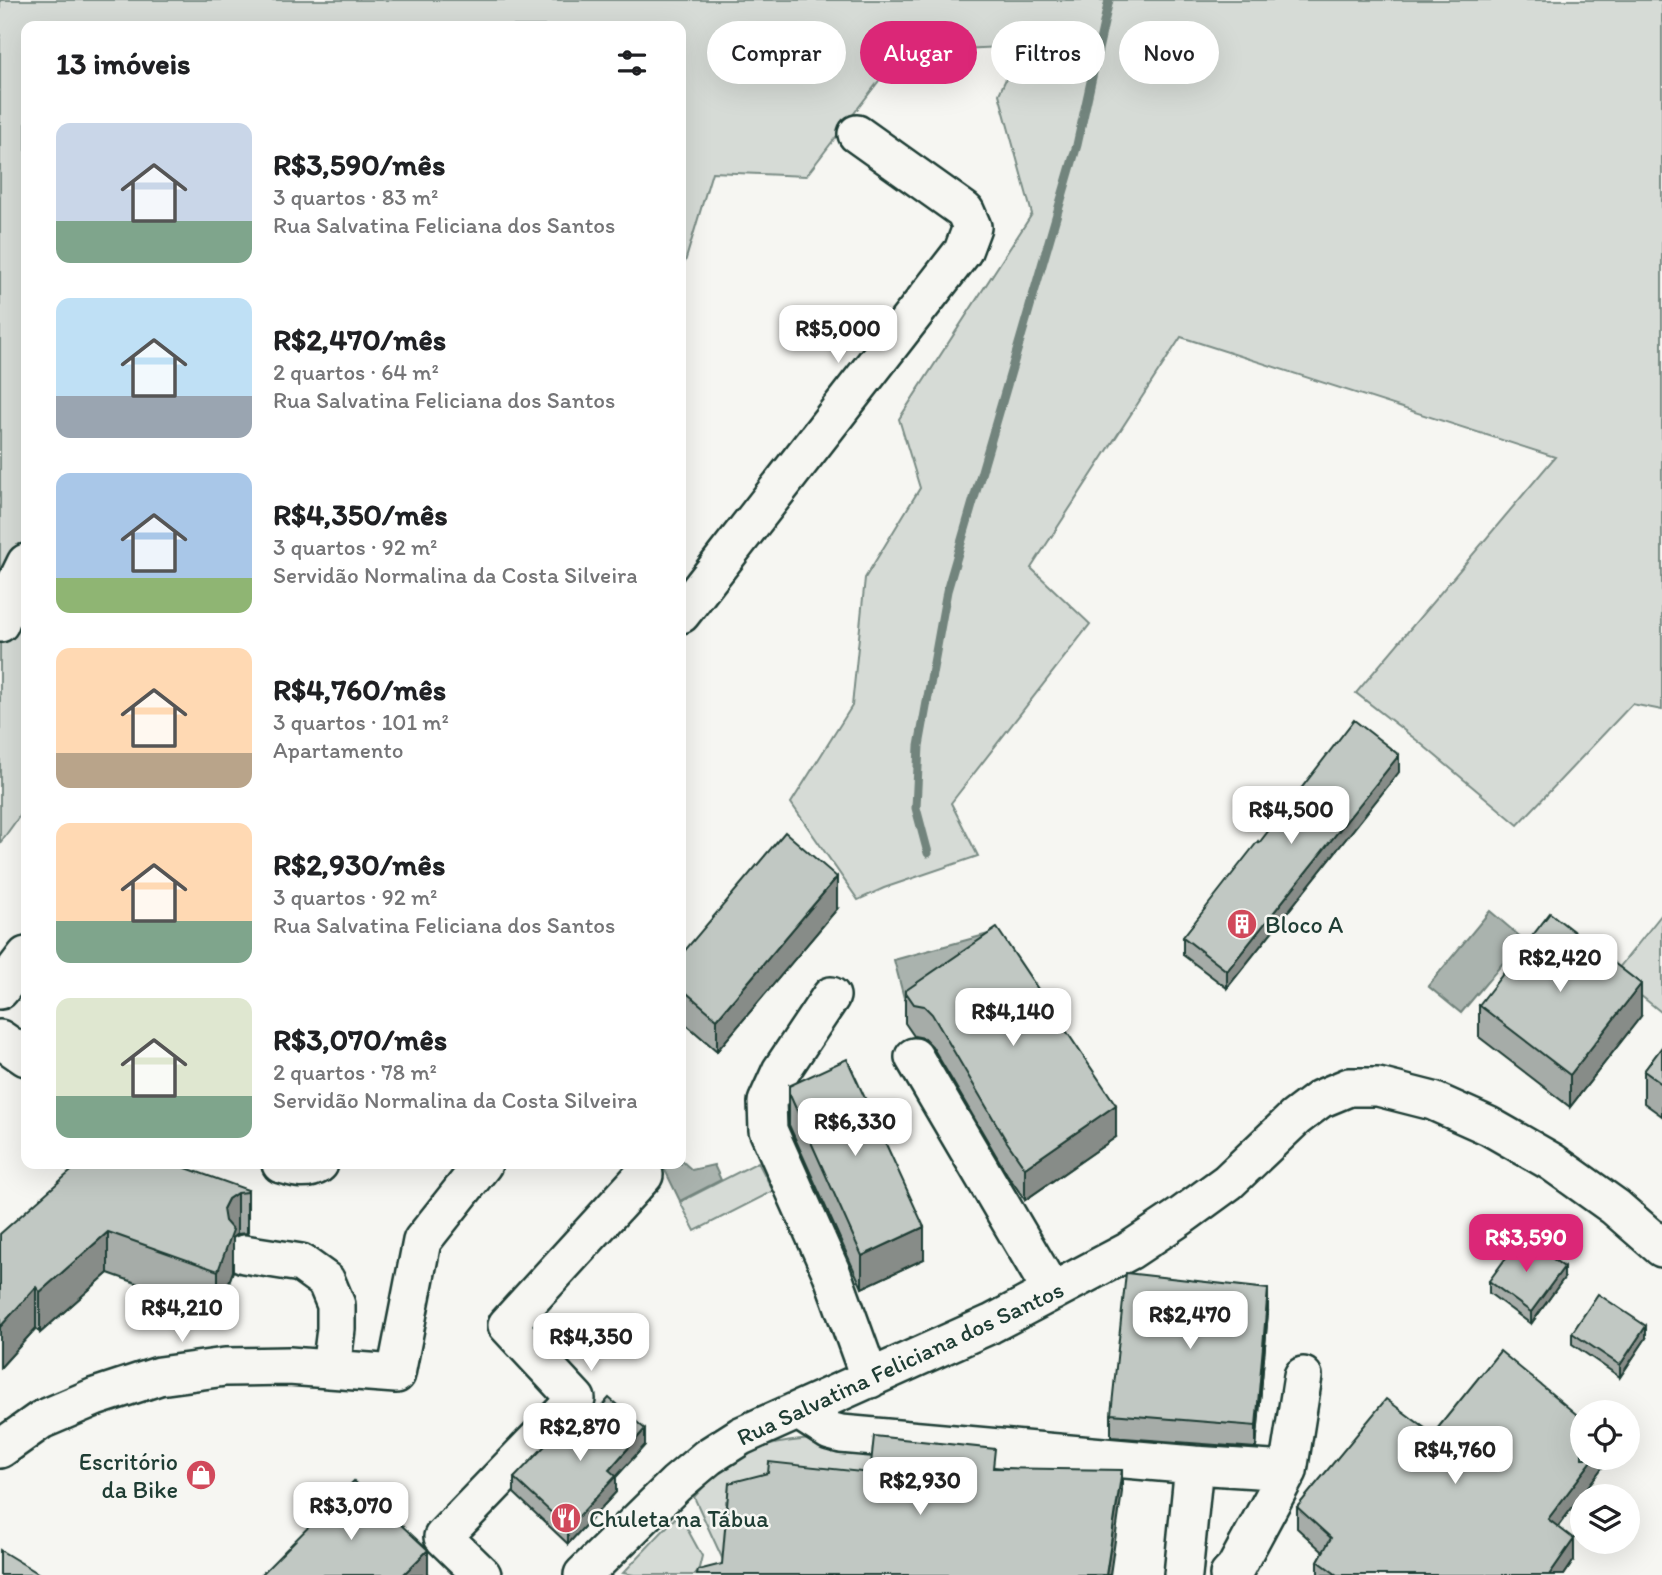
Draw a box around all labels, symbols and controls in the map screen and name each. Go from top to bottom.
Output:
chip: Comprar [707,21,846,84]
chip: Alugar [860,21,977,84]
chip: Filtros [991,21,1105,84]
chip: Novo [1119,21,1219,84]
icon: filters [613,44,651,82]
text: 13 imóveis [56,45,191,82]
text: R$3,590/mês [273,146,445,183]
icon: home [112,151,196,235]
text: 3 quartos · 83 m² [273,183,438,211]
text: Rua Salvatina Feliciana dos Santos [273,211,615,239]
pin: R$5,000 [773,306,903,365]
text: R$5,000 [795,314,881,342]
text: R$2,470/mês [273,321,446,358]
icon: home [112,326,196,410]
text: 2 quartos · 64 m² [273,358,439,386]
text: Rua Salvatina Feliciana dos Santos [273,386,615,414]
text: R$4,350/mês [273,496,448,533]
icon: home [112,501,196,585]
text: 3 quartos · 92 m² [273,533,437,561]
text: Servidão Normalina da Costa Silveira [273,561,638,589]
text: R$4,760/mês [273,671,446,708]
icon: home [112,676,196,760]
text: 3 quartos · 101 m² [273,708,449,736]
text: Apartamento [273,736,404,764]
pin: R$4,500 [1226,786,1356,846]
text: R$4,500 [1248,795,1334,823]
text: R$2,930/mês [273,846,445,883]
icon: home [112,851,196,935]
text: 3 quartos · 92 m² [273,883,437,911]
building icon: Bloco A [1225,907,1259,941]
place label: Bloco A [1265,910,1343,939]
text: Rua Salvatina Feliciana dos Santos [273,911,615,939]
pin: R$2,420 [1495,934,1625,994]
text: R$2,420 [1518,943,1602,971]
pin: R$4,140 [948,988,1078,1048]
text: R$4,140 [971,997,1055,1025]
text: R$3,070/mês [273,1021,447,1058]
icon: home [112,1026,196,1110]
text: 2 quartos · 78 m² [273,1058,437,1086]
text: Servidão Normalina da Costa Silveira [273,1086,638,1114]
pin: R$6,330 [790,1098,920,1158]
text: R$6,330 [814,1107,896,1135]
pin: R$3,590 [1461,1214,1591,1274]
text: R$3,590 [1485,1223,1567,1251]
street label: Rua Salvatina Feliciana dos Santos [732,1274,1068,1452]
pin: R$4,210 [117,1284,247,1344]
pin: R$2,470 [1125,1292,1255,1351]
text: R$4,210 [141,1293,223,1321]
text: R$2,470 [1149,1300,1231,1328]
pin: R$4,350 [526,1314,656,1373]
text: R$4,350 [549,1322,633,1350]
map controls [1570,1400,1640,1554]
button: locate [1570,1400,1640,1470]
pin: R$2,870 [515,1404,645,1463]
text: R$2,870 [539,1412,621,1440]
pin: R$4,760 [1390,1426,1520,1486]
text: R$4,760 [1414,1435,1496,1463]
place label: Escritório da Bike [79,1447,178,1504]
shop icon: Escritório da Bike [184,1458,218,1492]
pin: R$2,930 [855,1458,985,1517]
text: R$2,930 [879,1466,961,1494]
pin: R$3,070 [286,1482,416,1542]
button: layers [1570,1484,1640,1554]
text: R$3,070 [309,1491,393,1519]
restaurant icon: Chuleta na Tábua [549,1501,583,1535]
place label: Chuleta na Tábua [589,1504,769,1533]

